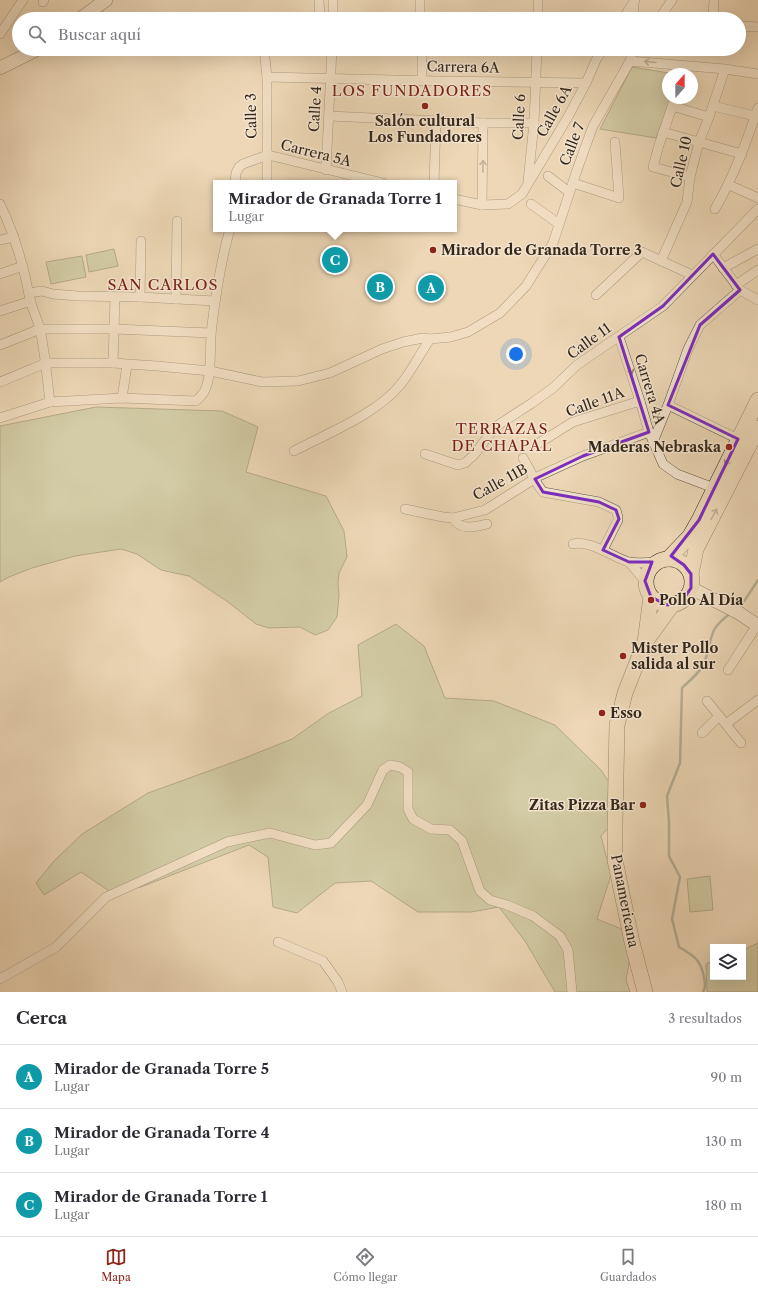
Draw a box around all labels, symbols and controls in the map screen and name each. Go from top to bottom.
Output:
search box [12,12,746,56]
icon: search [26,23,48,45]
text: Buscar aquí [58,25,141,44]
street label: Carrera 6A [426,57,500,77]
one-way arrow [644,59,657,66]
north arrow [662,68,698,104]
district label: LOS FUNDADORES [332,81,492,100]
street label: Calle 6A [532,81,576,140]
street label: Calle 4 [305,85,325,133]
street label: Calle 3 [242,93,260,139]
street label: Calle 6 [509,93,529,141]
marker: Salón cultural Los Fundadores [420,101,430,111]
place label: Salón cultural Los Fundadores [368,112,482,146]
street label: Calle 7 [556,120,588,168]
street label: Calle 10 [666,134,696,190]
street label: Carrera 5A [279,136,354,171]
one-way arrow [479,160,487,173]
popup [213,180,457,232]
text: Mirador de Granada Torre 1 [228,189,442,208]
text: Lugar [228,208,264,224]
place label: Mirador de Granada Torre 3 [441,241,642,259]
pin: C [322,245,348,275]
marker: Mirador de Granada Torre 3 [428,245,438,255]
pin: B [367,272,393,302]
pin: A [418,273,444,303]
district label: SAN CARLOS [107,275,219,294]
street label: Calle 11 [564,319,615,363]
your location [506,344,526,364]
street label: Carrera 4A [631,351,669,427]
one-way arrow [626,362,634,374]
street label: Calle 11A [563,383,627,421]
district label: TERRAZAS DE CHAPAL [452,419,552,455]
place label: Maderas Nebraska [588,438,722,456]
marker: Maderas Nebraska [724,442,734,452]
one-way arrow [724,454,731,466]
street label: Calle 11B [470,460,531,504]
one-way arrow [710,508,718,520]
place label: Pollo Al Día [659,591,744,609]
marker: Pollo Al Día [646,595,656,605]
place label: Mister Pollo salida al sur [631,639,719,673]
marker: Mister Pollo salida al sur [618,651,628,661]
place label: Esso [610,704,642,722]
marker: Esso [597,708,607,718]
place label: Zitas Pizza Bar [529,796,635,814]
marker: Zitas Pizza Bar [638,800,648,810]
street label: Panamericana [607,853,643,950]
map controls [710,944,746,980]
button: layers [710,944,746,980]
text: Cerca [16,1008,67,1028]
text: 3 resultados [668,1010,742,1026]
text: Mirador de Granada Torre 5 [54,1059,269,1078]
text: A [24,1069,34,1085]
text: 90 m [711,1069,742,1085]
text: Lugar [54,1078,90,1094]
text: Mirador de Granada Torre 4 [54,1123,270,1142]
text: B [24,1133,34,1149]
text: 130 m [706,1133,742,1149]
text: Lugar [54,1142,90,1158]
text: Mirador de Granada Torre 1 [54,1187,268,1206]
text: C [24,1197,34,1213]
text: 180 m [705,1197,742,1213]
text: Lugar [54,1206,90,1222]
tab: Mapa [101,1246,131,1284]
tab: Cómo llegar [333,1246,397,1284]
tab: Guardados [600,1246,657,1284]

